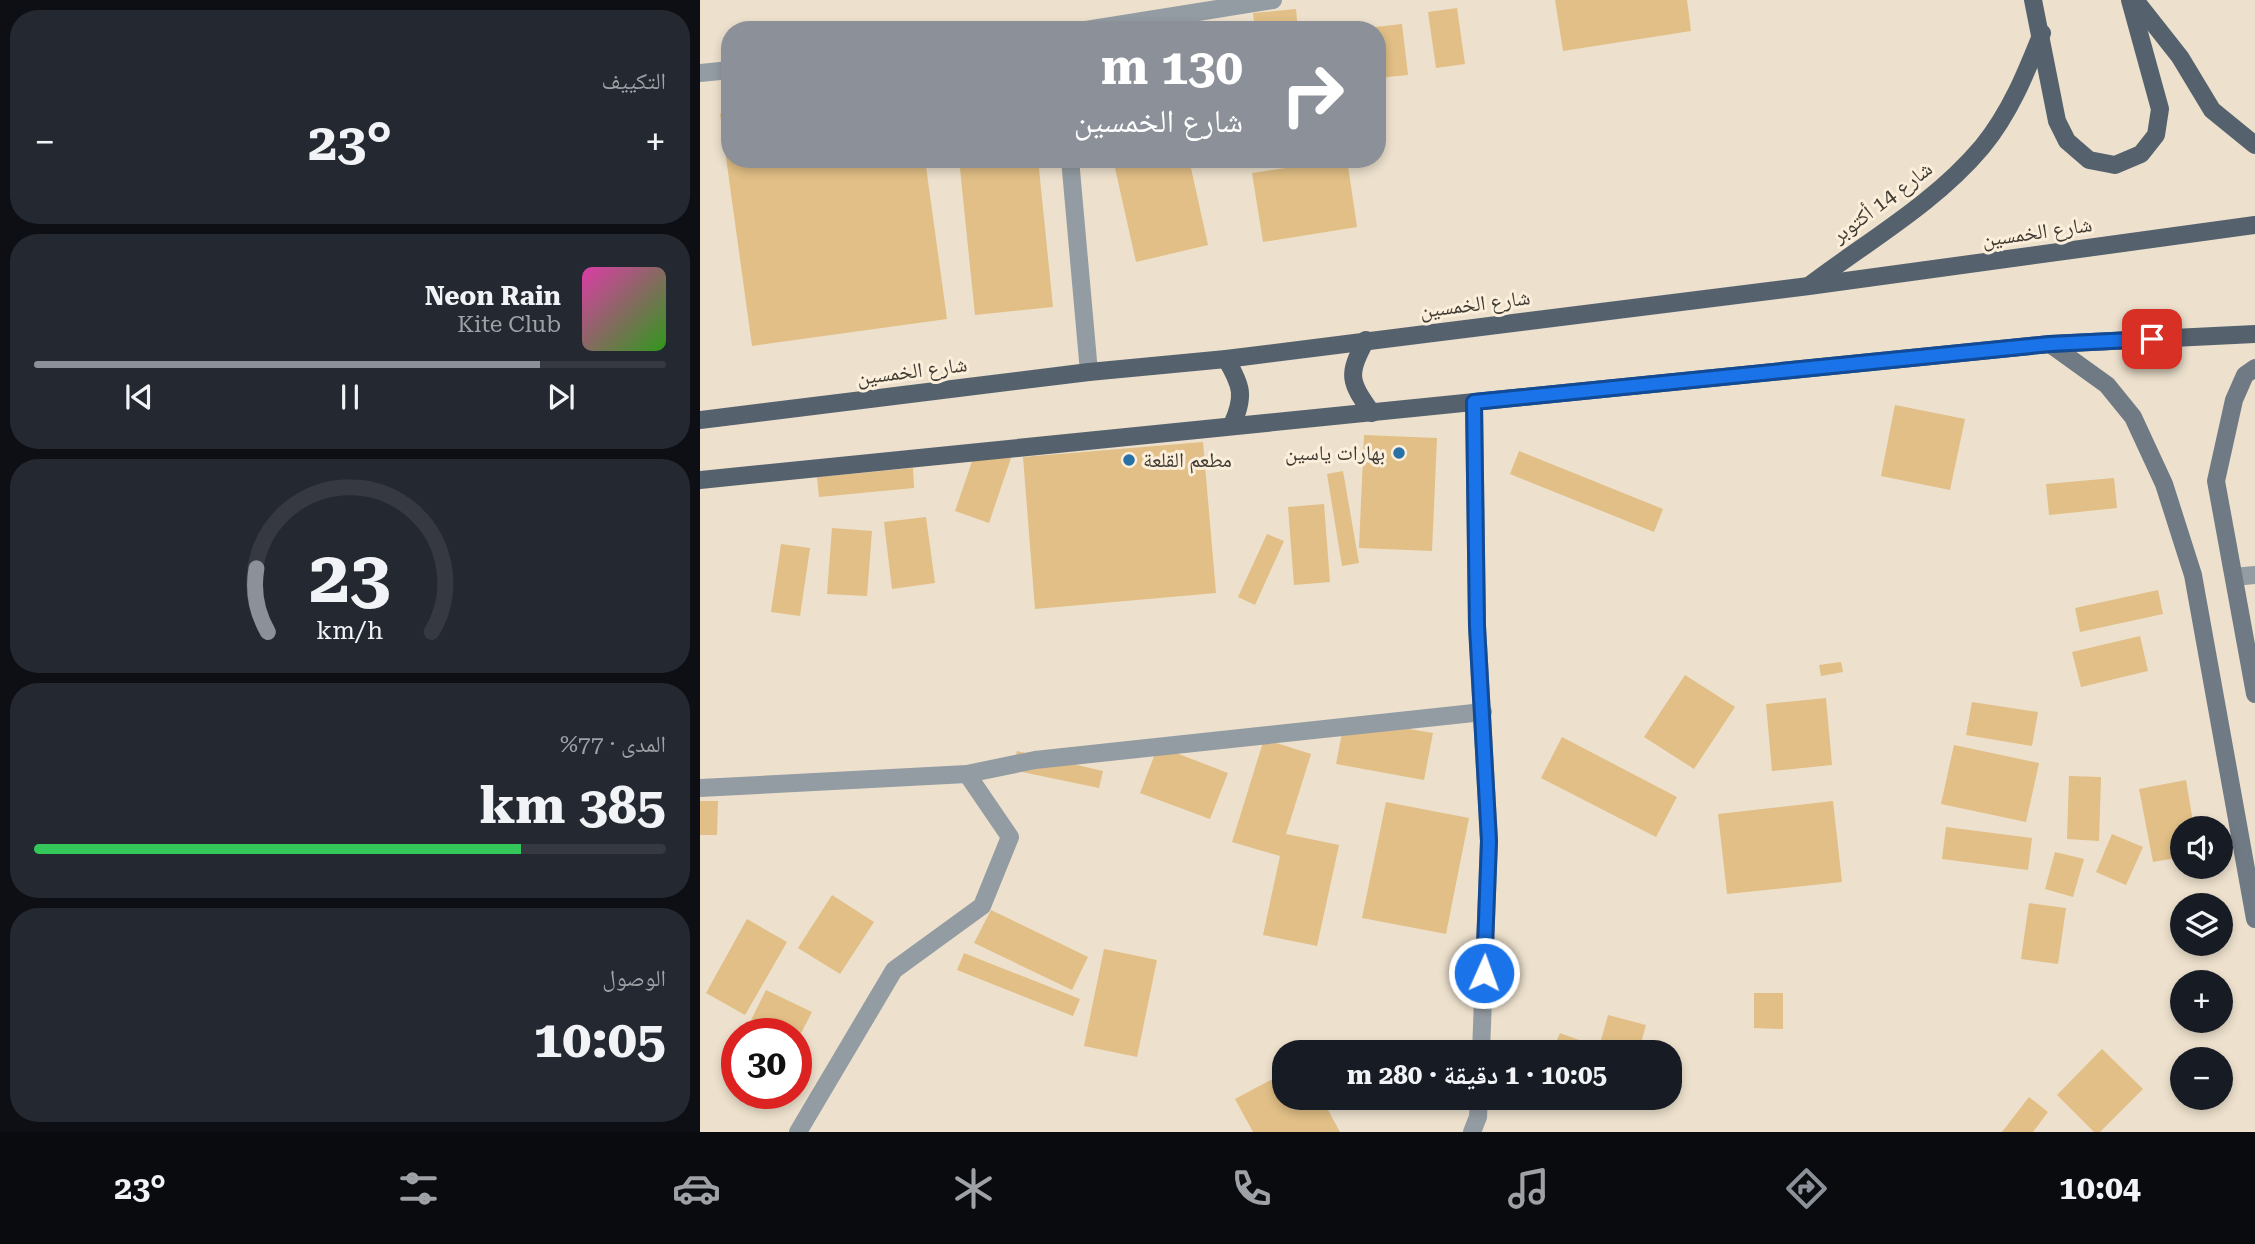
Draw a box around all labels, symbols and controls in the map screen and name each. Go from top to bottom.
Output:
text: 130 m [1101,39,1243,96]
icon: right [1267,49,1358,140]
text: التكييف [601,68,666,95]
text: شارع الخمسين [1074,102,1243,140]
text: 23° [308,112,392,173]
text: − [34,120,55,164]
text: + [645,120,666,164]
street label: شارع 14 أكتوبر [1826,156,1938,249]
street label: شارع الخمسين [1980,212,2094,253]
text: Neon Rain [425,281,561,311]
street label: شارع الخمسين [1418,285,1532,324]
pin [2122,309,2182,369]
text: Kite Club [457,311,561,338]
icon: arrive [2133,320,2171,358]
street label: شارع الخمسين [855,352,969,391]
icon: previous [120,378,158,416]
icon: pause [331,378,369,416]
icon: next [542,378,580,416]
place label: بهارات ياسين [1285,441,1385,466]
marker: بهارات ياسين [1391,445,1407,461]
place label: مطعم القلعة [1143,448,1232,474]
marker: مطعم القلعة [1121,452,1137,468]
text: 23 [309,535,391,620]
text: km/h [317,616,383,645]
text: المدى · 77% [560,731,666,758]
text: 385 km [479,775,666,836]
map controls [2170,816,2233,1110]
button: sound [2170,816,2233,879]
button: layers [2170,893,2233,956]
position arrow [1447,936,1521,1010]
text: الوصول [602,965,666,992]
button: + [2170,970,2233,1033]
text: 10:05 [533,1009,666,1070]
speed limit sign: 30 [721,1018,812,1109]
button: − [2170,1047,2233,1110]
text: 10:05 · 1 دقيقة · 280 m [1347,1060,1607,1090]
icon: filters [394,1164,443,1213]
icon: car [672,1164,721,1213]
icon: climate [949,1164,998,1213]
icon: phone [1227,1164,1276,1213]
icon: music [1504,1164,1553,1213]
icon: directions [1782,1164,1831,1213]
text: 23° [114,1169,166,1207]
text: 10:04 [2059,1169,2141,1207]

